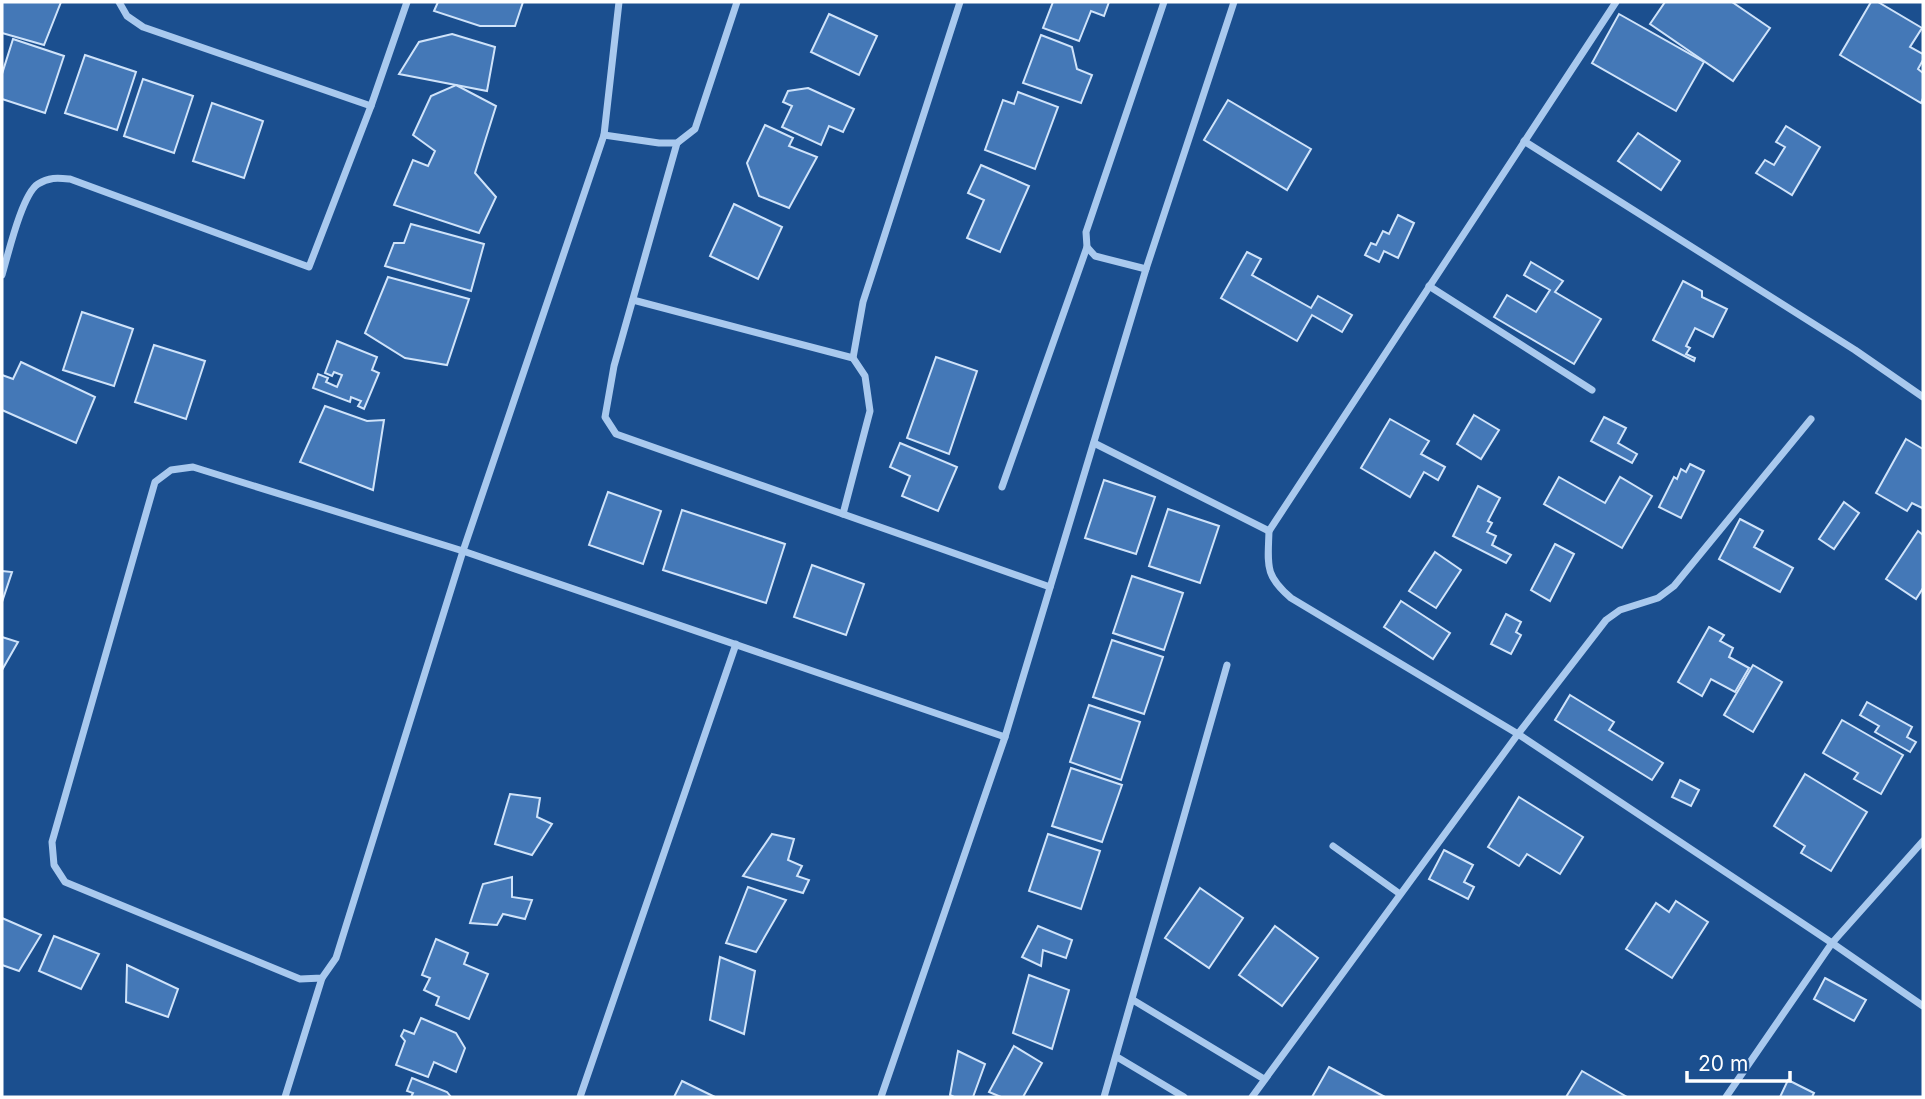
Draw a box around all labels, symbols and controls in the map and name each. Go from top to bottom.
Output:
scale bar [1687,1040,1790,1084]
text: 20 m [1698,1051,1748,1076]

